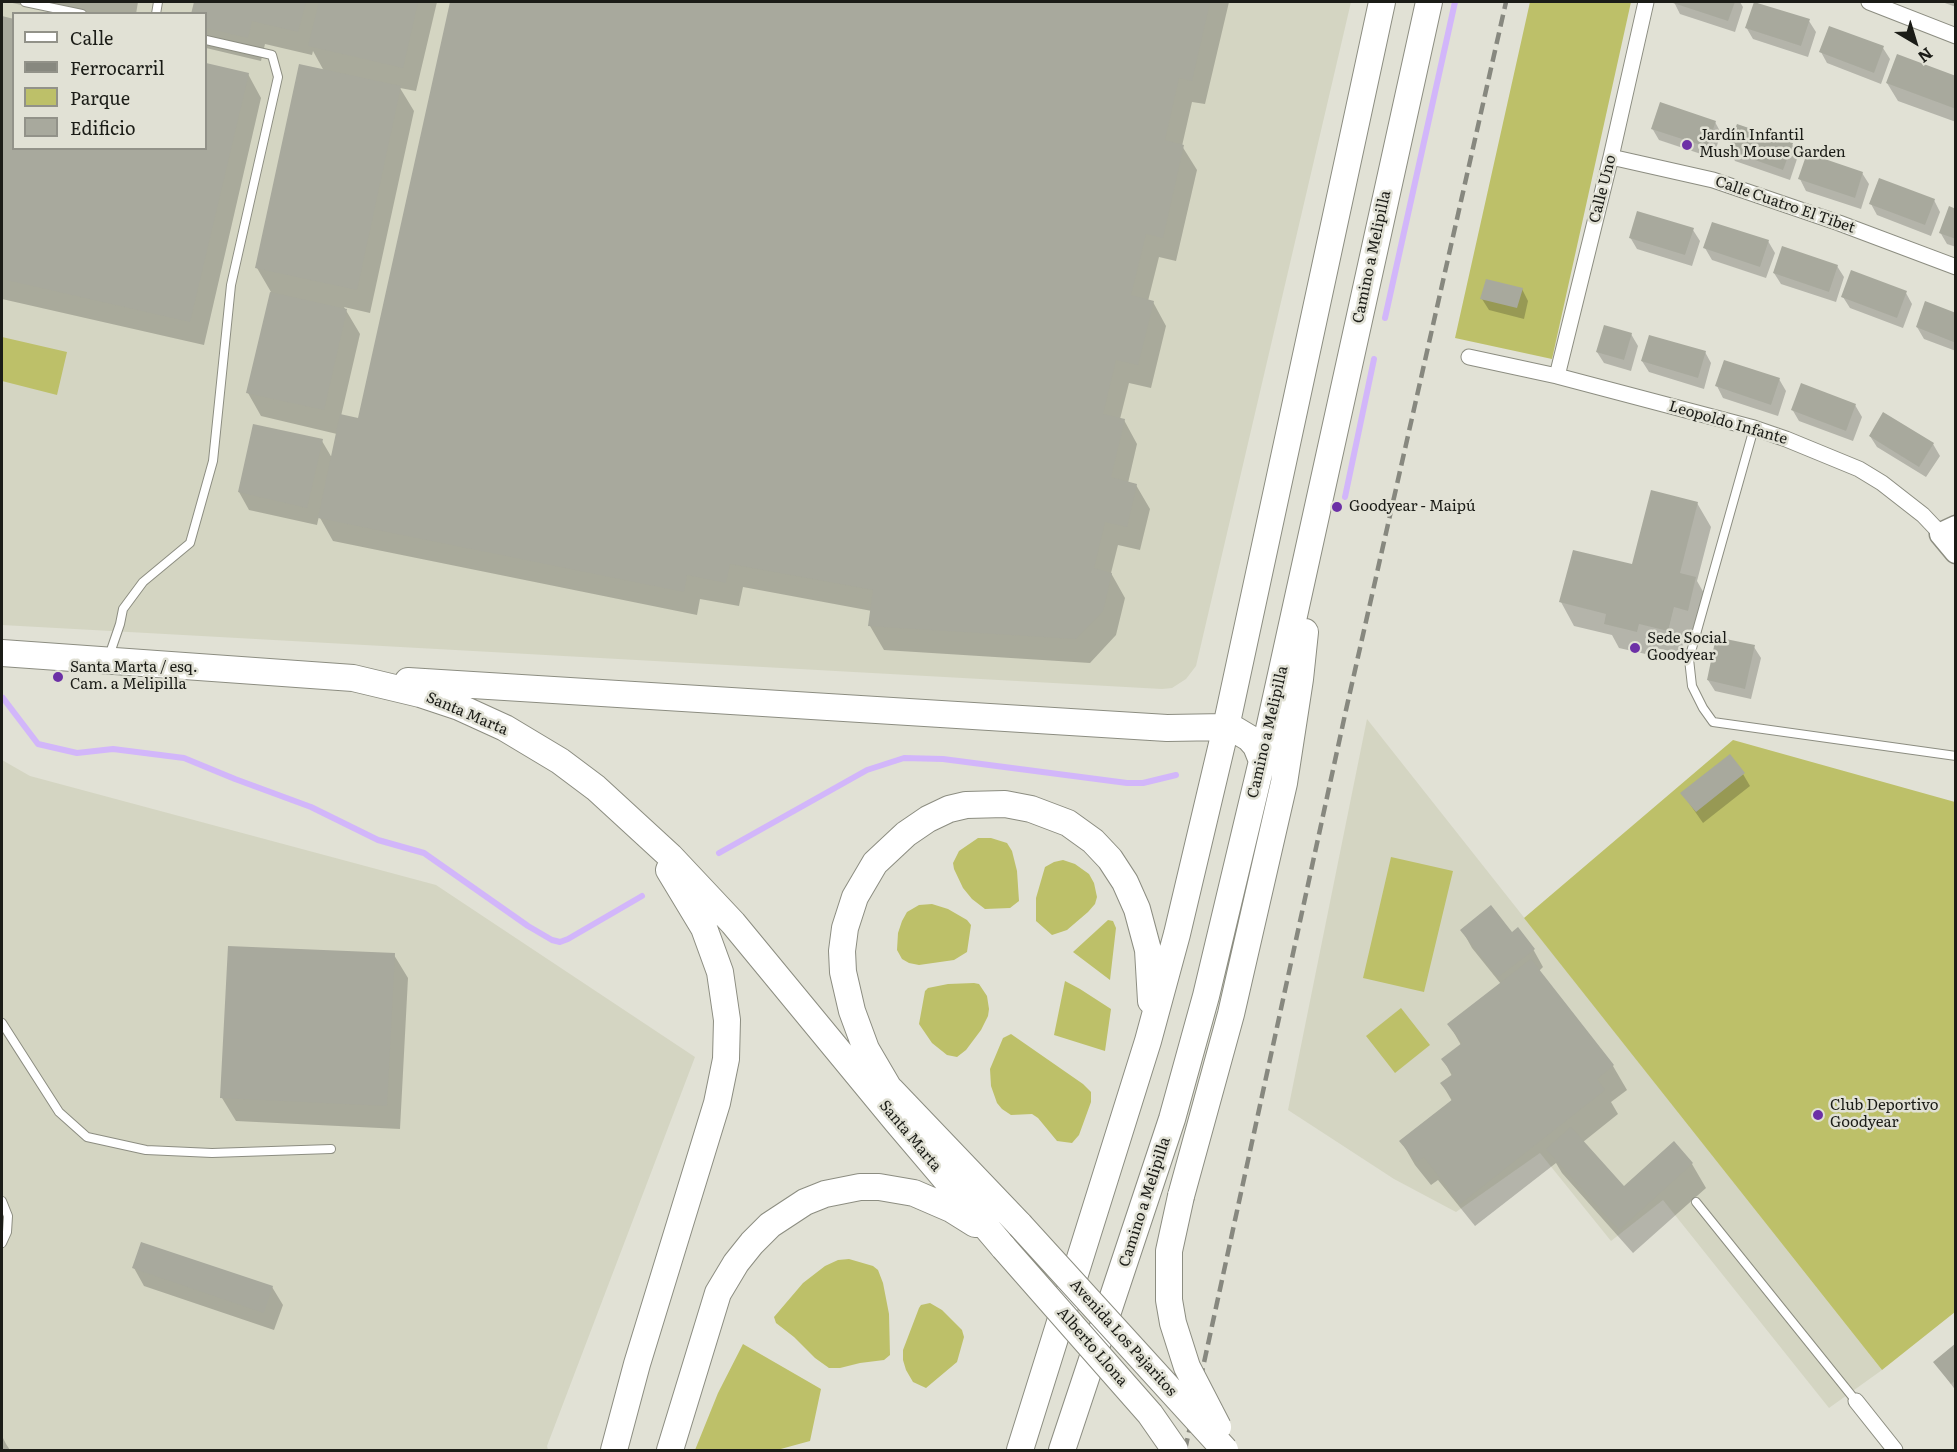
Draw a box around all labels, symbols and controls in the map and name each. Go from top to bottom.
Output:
legend [12,12,207,150]
north arrow [1885,12,1945,72]
text: Calle [70,24,113,51]
text: N [1913,43,1939,70]
text: Ferrocarril [70,54,164,81]
text: Parque [70,84,130,111]
text: Edificio [70,114,136,141]
place label: Jardín Infantil Mush Mouse Garden [1699,127,1846,162]
marker: Jardín Infantil Mush Mouse Garden [1680,138,1694,152]
street label: Calle Uno [1586,153,1620,225]
street label: Calle Cuatro El Tibet [1713,173,1857,237]
street label: Camino a Melipilla [1349,189,1395,325]
street label: Leopoldo Infante [1667,397,1789,449]
place label: Goodyear - Maipú [1349,498,1475,516]
marker: Goodyear - Maipú [1330,500,1344,514]
place label: Sede Social Goodyear [1647,630,1727,665]
marker: Sede Social Goodyear [1628,641,1642,655]
place label: Santa Marta / esq. Cam. a Melipilla [70,659,198,694]
street label: Camino a Melipilla [1244,664,1292,800]
marker: Santa Marta / esq. Cam. a Melipilla [51,670,65,684]
street label: Santa Marta [423,689,511,739]
street label: Santa Marta [875,1097,945,1175]
place label: Club Deportivo Goodyear [1830,1097,1938,1132]
marker: Club Deportivo Goodyear [1811,1108,1825,1122]
street label: Camino a Melipilla [1116,1135,1174,1269]
street label: Avenida Los Pajaritos [1066,1276,1180,1400]
street label: Alberto Llona [1053,1304,1131,1390]

